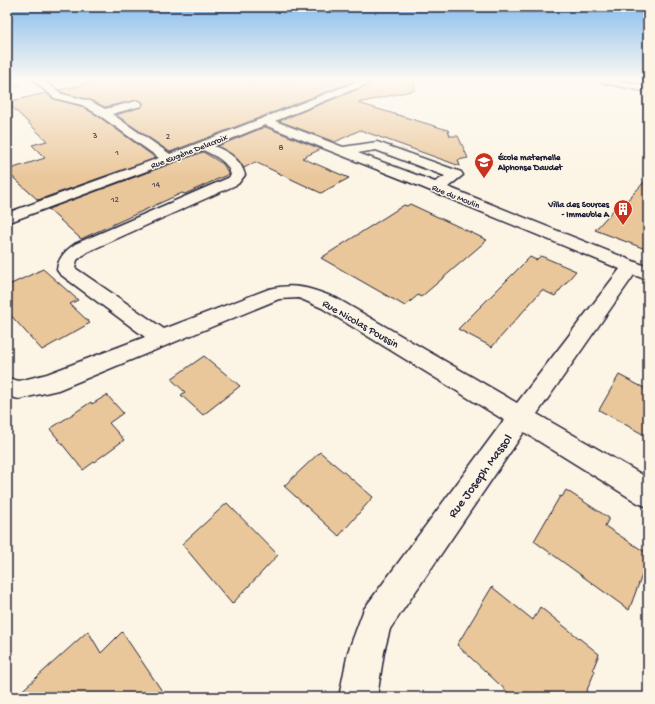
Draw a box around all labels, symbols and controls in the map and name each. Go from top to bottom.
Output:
house number: 3 [92,131,98,142]
house number: 2 [166,132,171,143]
street label: Rue Eugène Delacroix [150,133,230,172]
house number: 8 [279,143,284,154]
house number: 1 [114,148,119,159]
school or university icon: École maternelle Alphonse Daudet [473,151,495,179]
place label: École maternelle Alphonse Daudet [497,152,564,174]
house number: 14 [151,180,161,191]
street label: Rue du Moulin [430,183,482,212]
house number: 12 [110,195,120,206]
building icon: Villa des Sources - Immeuble A [612,198,634,226]
place label: Villa des Sources - Immeuble A [547,200,610,221]
street label: Rue Nicolas Poussin [320,298,401,352]
street label: Rue Joseph Massol [446,432,516,521]

